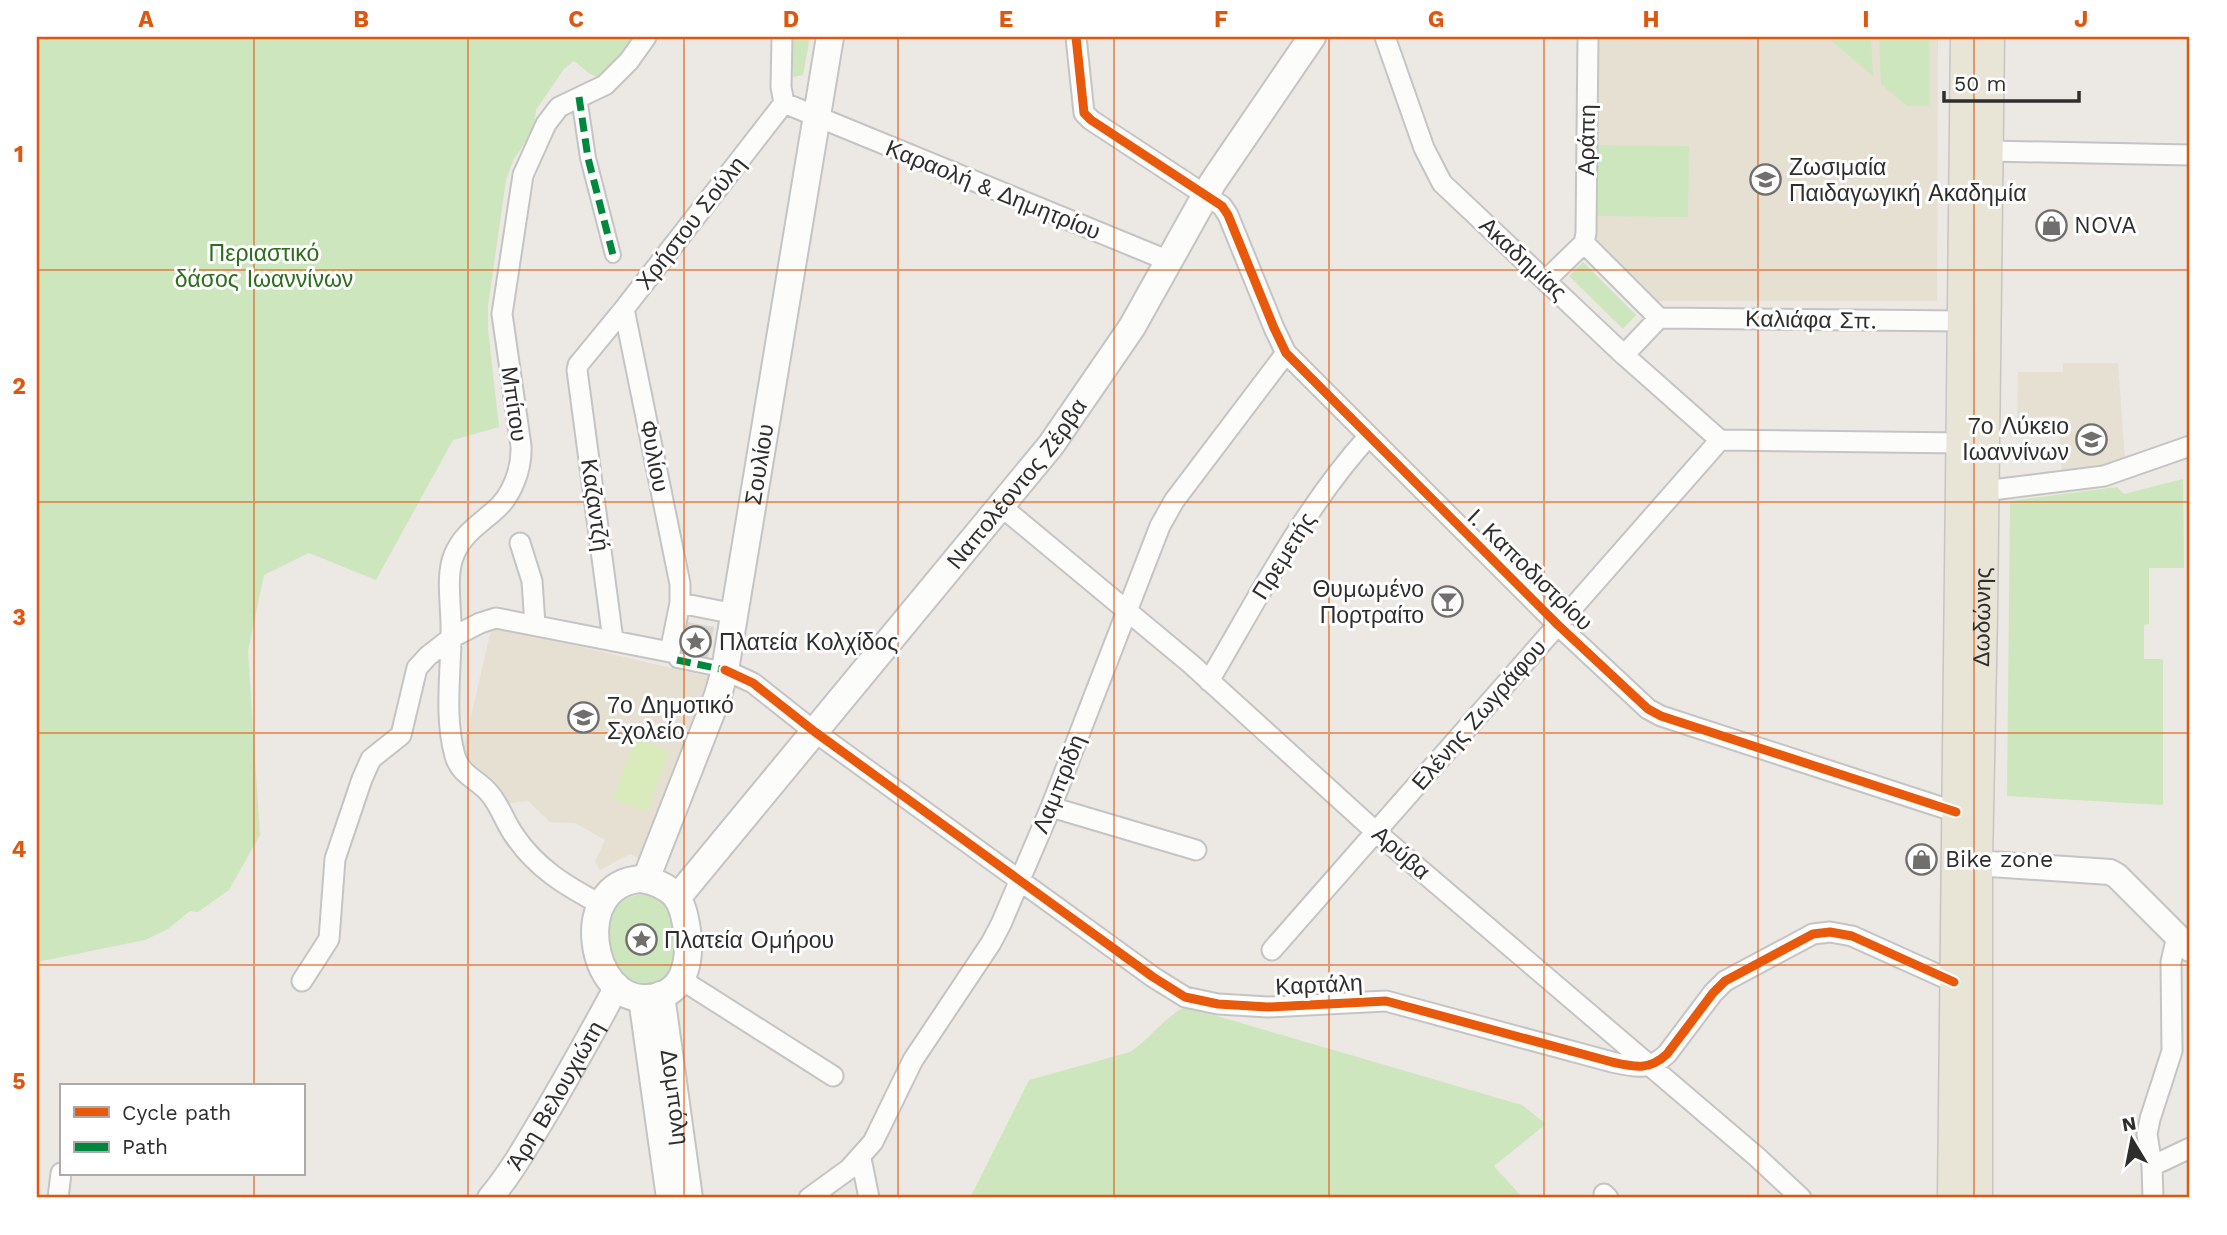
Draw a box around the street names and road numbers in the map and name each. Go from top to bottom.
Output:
street label: Αράπη [1573,104,1601,176]
street label: Καραολή & Δημητρίου [882,135,1104,245]
street label: Χρήστου Σούλη [631,151,751,295]
street label: Ακαδημίας [1474,212,1572,306]
street label: Καλιάφα Σπ. [1745,305,1877,335]
street label: Μπίτου [495,365,533,443]
street label: Ναπολέοντος Ζέρβα [941,393,1092,574]
street label: Φυλίου [634,418,674,494]
street label: Σουλίου [739,422,779,507]
street label: Καζαντζή [575,457,615,553]
street label: Ι. Καποδιστρίου [1462,504,1598,636]
street label: Πρεμετής [1247,508,1321,604]
street label: Δωδώνης [1967,567,1996,667]
street label: Ελένης Ζωγράφου [1406,634,1552,796]
street label: Λαμπρίδη [1027,731,1091,837]
street label: Αρύβα [1367,821,1435,885]
street label: Καρτάλη [1275,969,1363,1001]
street label: Άρη Βελουχιώτη [501,1016,609,1175]
street label: Δομπόλη [655,1048,695,1146]

